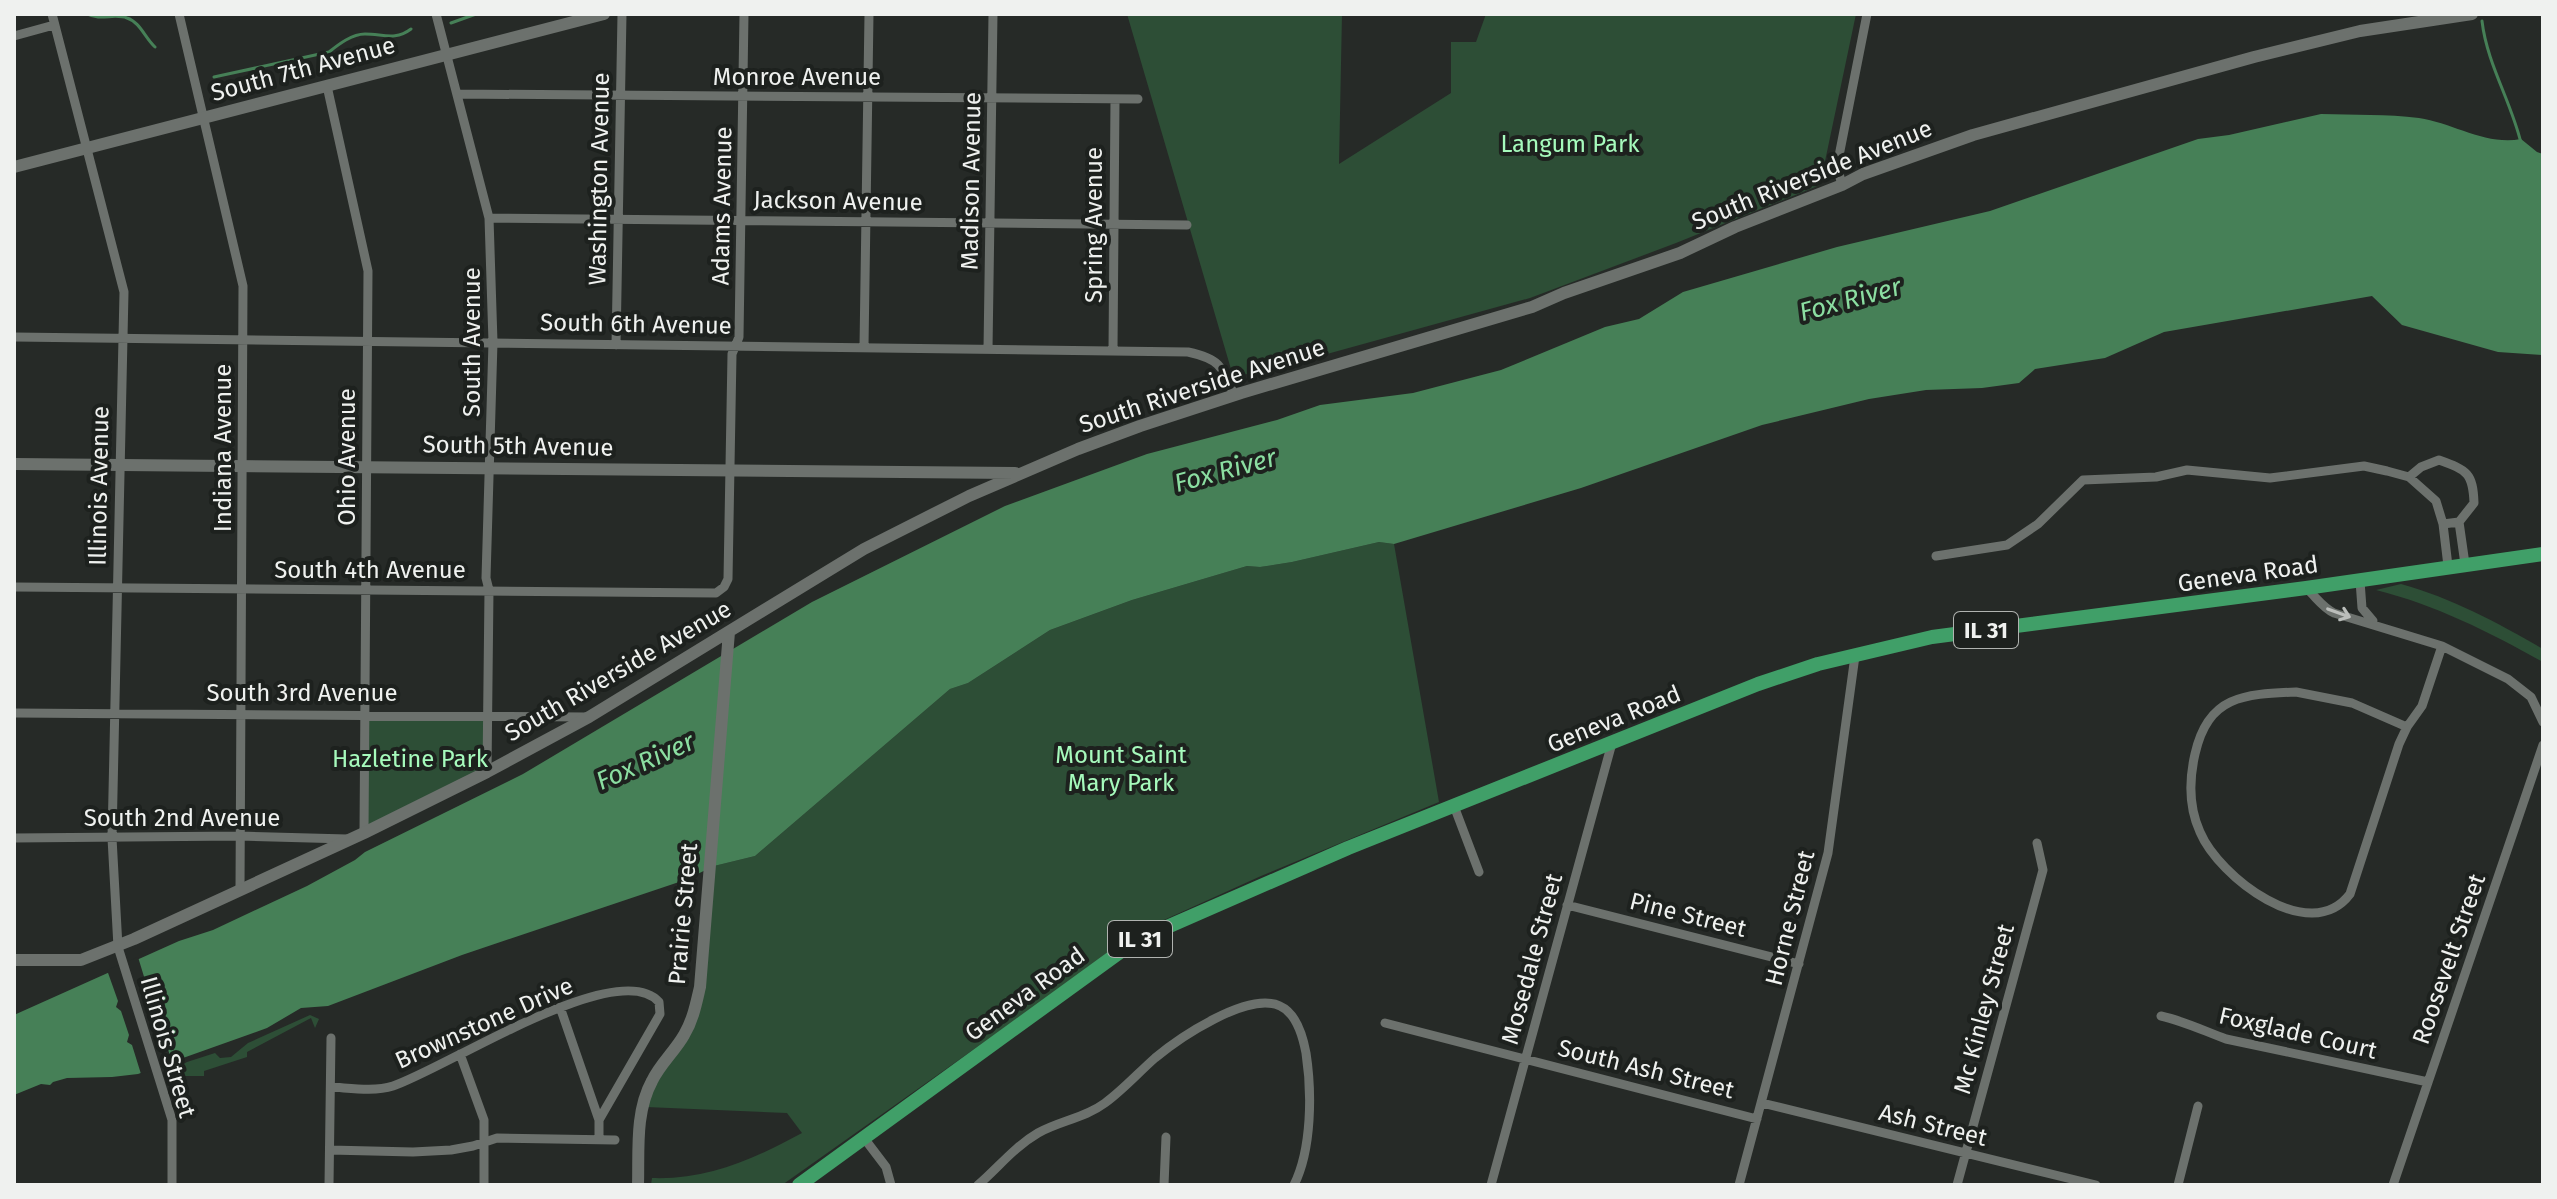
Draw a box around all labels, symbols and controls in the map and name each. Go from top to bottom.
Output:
street label: South 7th Avenue [208,31,398,107]
street label: Monroe Avenue [713,63,881,91]
street label: Washington Avenue [583,72,615,286]
street label: Madison Avenue [955,92,987,270]
street label: South Riverside Avenue [1688,114,1936,236]
street label: Adams Avenue [707,126,737,286]
park label: Langum Park [1500,130,1640,158]
street label: Spring Avenue [1080,147,1108,303]
street label: Jackson Avenue [753,186,923,216]
street label: South Avenue [458,267,486,417]
water label: Fox River [1796,271,1906,328]
street label: South 6th Avenue [540,308,732,340]
street label: South Riverside Avenue [1076,333,1328,439]
street label: Indiana Avenue [209,364,237,532]
street label: Ohio Avenue [333,388,361,526]
street label: Illinois Avenue [84,406,114,566]
street label: South 5th Avenue [422,430,614,462]
water label: Fox River [1171,442,1281,499]
street label: Geneva Road [2176,550,2320,598]
street label: South 4th Avenue [274,556,466,584]
street label: South Riverside Avenue [500,595,736,747]
one-way arrow [2326,607,2351,622]
road number: IL 31 [1954,612,2018,648]
street label: South 3rd Avenue [206,679,398,707]
street label: Geneva Road [1543,680,1685,758]
water label: Fox River [591,726,700,797]
park label: Mount Saint Mary Park [1055,741,1187,797]
park label: Hazletine Park [332,745,489,773]
street label: South 2nd Avenue [84,804,280,832]
street label: Prairie Street [663,842,703,986]
street label: Horne Street [1760,847,1820,988]
street label: Mosedale Street [1496,870,1568,1047]
street label: Roosevelt Street [2407,870,2491,1048]
street label: Pine Street [1627,887,1750,943]
road number: IL 31 [1108,921,1172,957]
street label: Mc Kinley Street [1948,921,2020,1097]
street label: Geneva Road [960,941,1090,1047]
street label: Brownstone Drive [391,971,577,1075]
street label: Illinois Street [134,973,202,1121]
street label: Foxglade Court [2216,1001,2380,1065]
street label: South Ash Street [1555,1034,1737,1105]
street label: Ash Street [1876,1098,1990,1152]

